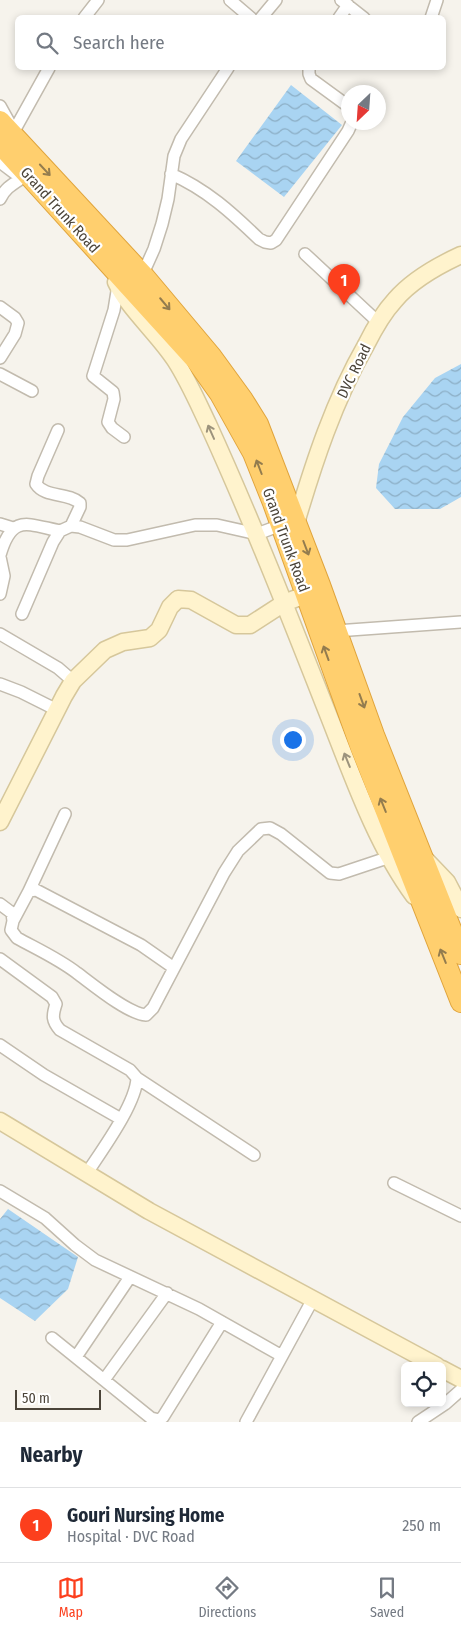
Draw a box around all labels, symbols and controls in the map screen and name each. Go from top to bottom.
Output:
search box [15,15,446,70]
icon: search [33,29,61,57]
text: Search here [73,31,165,54]
north arrow [341,85,386,130]
street label: Grand Trunk Road [17,163,103,257]
one-way arrow [39,164,51,177]
pin: 1 [328,264,360,305]
one-way arrow [160,297,171,310]
street label: DVC Road [333,341,375,401]
one-way arrow [206,425,215,440]
one-way arrow [254,460,263,476]
street label: Grand Trunk Road [259,486,313,594]
one-way arrow [302,540,311,555]
one-way arrow [321,646,330,661]
one-way arrow [358,692,367,708]
your location [280,727,306,753]
one-way arrow [341,753,351,768]
one-way arrow [378,798,388,813]
one-way arrow [438,949,447,965]
map controls [401,1362,446,1407]
button: locate [401,1362,446,1407]
scale bar [15,1387,101,1410]
text: 50 m [22,1390,50,1407]
text: Nearby [20,1442,82,1468]
text: Gouri Nursing Home [67,1504,224,1527]
text: 1 [33,1516,39,1535]
text: 250 m [402,1516,441,1535]
text: Hospital · DVC Road [67,1527,195,1546]
tab: Map [57,1574,85,1621]
tab: Directions [198,1574,256,1621]
tab: Saved [370,1574,404,1621]

